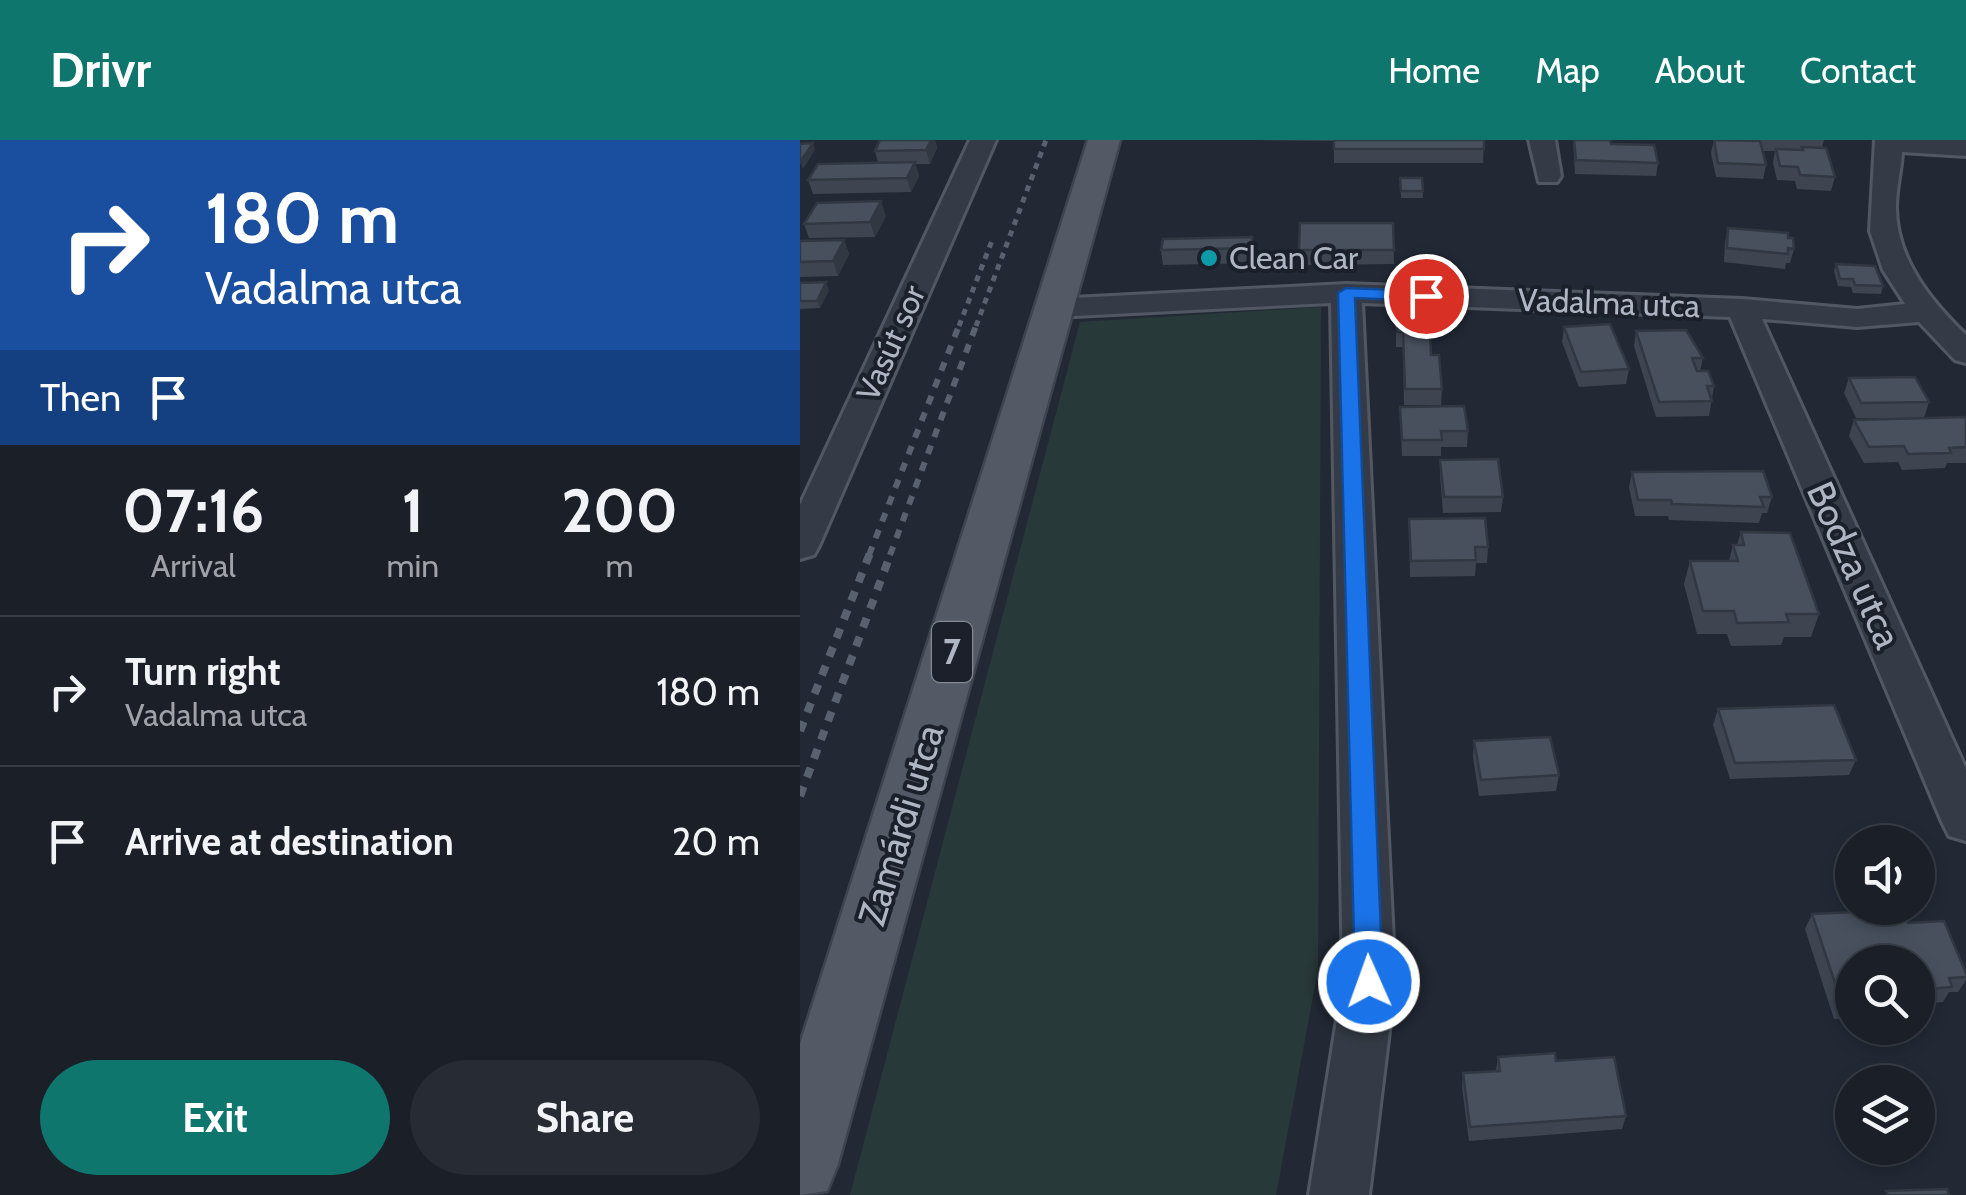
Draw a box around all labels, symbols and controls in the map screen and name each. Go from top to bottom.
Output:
text: Drivr [50,41,151,99]
text: Home [1388,49,1480,92]
text: Map [1535,49,1600,92]
text: About [1655,49,1745,92]
text: Contact [1800,49,1916,92]
text: 180 m [205,175,399,261]
icon: right [40,180,170,310]
place label: Clean Car [1229,238,1359,277]
marker: Clean Car [1198,247,1220,269]
pin [1384,254,1469,339]
text: Vadalma utca [205,261,461,315]
icon: arrive [1399,269,1454,324]
street label: Vasút sor [848,278,934,407]
street label: Vadalma utca [1517,280,1701,325]
icon: arrive [141,370,196,425]
text: Then [40,374,121,421]
text: 07:16 [122,474,264,547]
text: 1 [402,474,424,547]
text: 200 [561,474,678,547]
street label: Bodza utca [1797,474,1912,655]
text: Arrival [151,546,236,585]
text: min [386,546,439,585]
text: m [606,546,634,585]
road number: 7 [932,622,972,682]
text: Turn right [125,648,281,695]
icon: right [40,664,95,719]
text: 180 m [656,668,760,715]
text: Vadalma utca [125,695,307,734]
street label: Zamárdi utca [848,719,953,931]
icon: arrive [40,814,95,869]
text: Arrive at destination [125,818,454,865]
text: 20 m [672,818,760,865]
map controls [1835,825,1935,1165]
button: sound [1835,825,1935,925]
position arrow [1317,930,1421,1034]
button: search [1835,945,1935,1045]
button: Exit [40,1060,390,1175]
button: Share [410,1060,760,1175]
button: layers [1835,1065,1935,1165]

